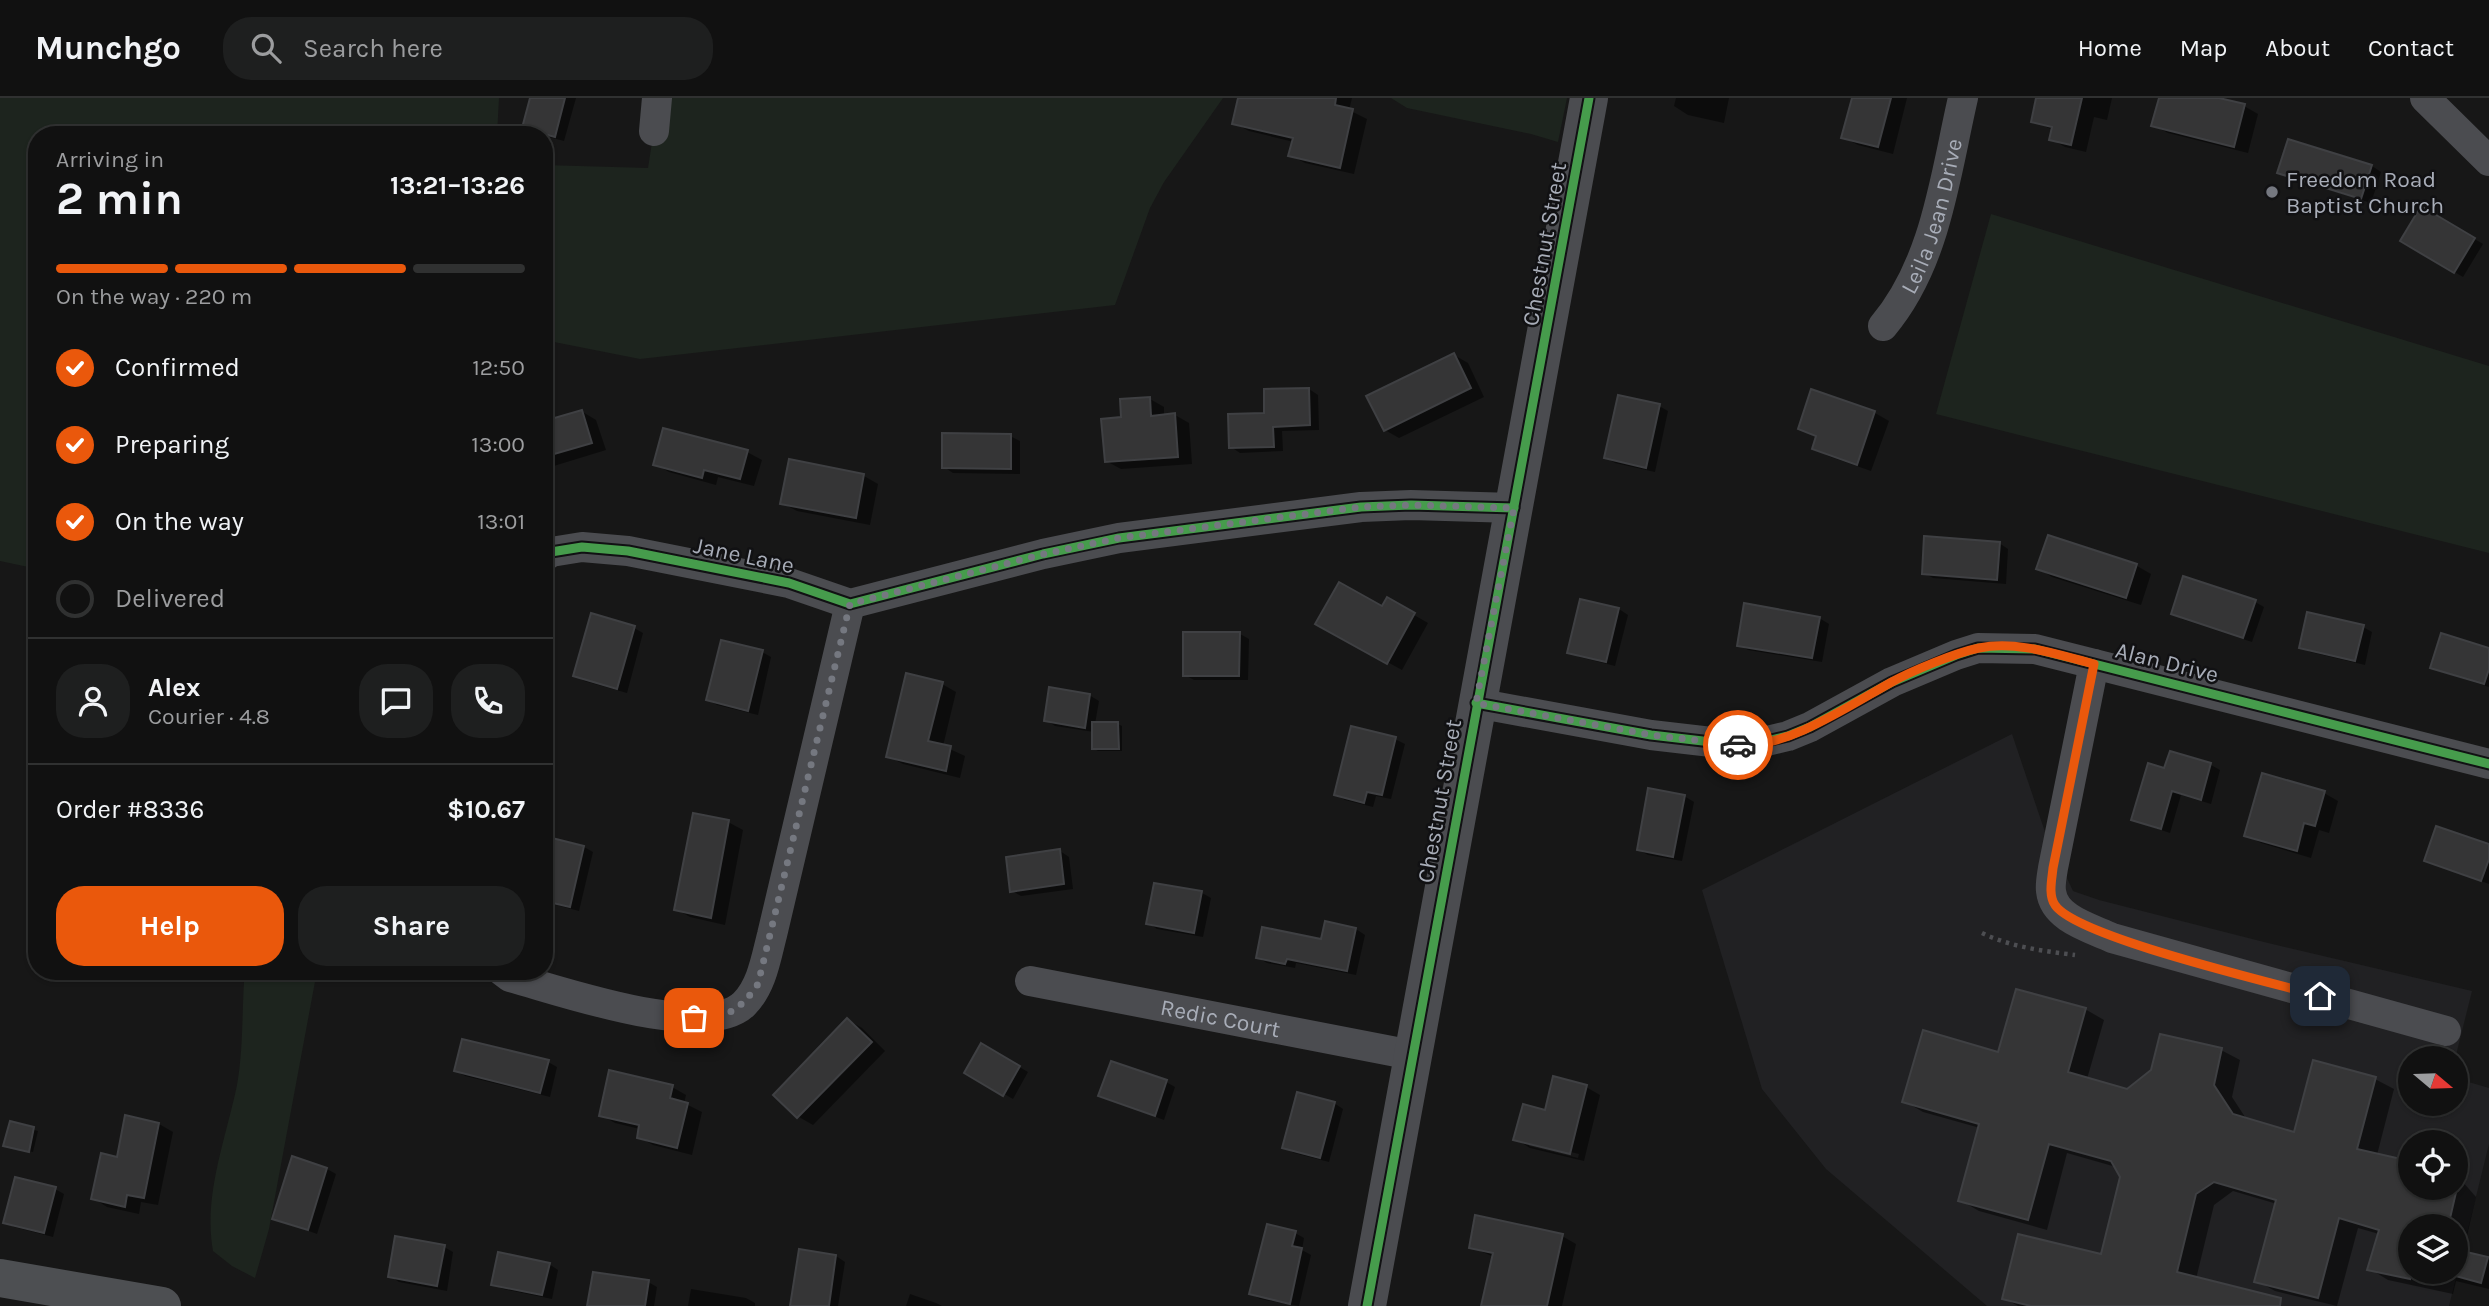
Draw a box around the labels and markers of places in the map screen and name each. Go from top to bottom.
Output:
place label: Freedom Road Baptist Church [2286,166,2444,219]
marker: Freedom Road Baptist Church [2264,184,2280,200]
pin [2290,966,2350,1026]
pin [664,988,724,1048]

